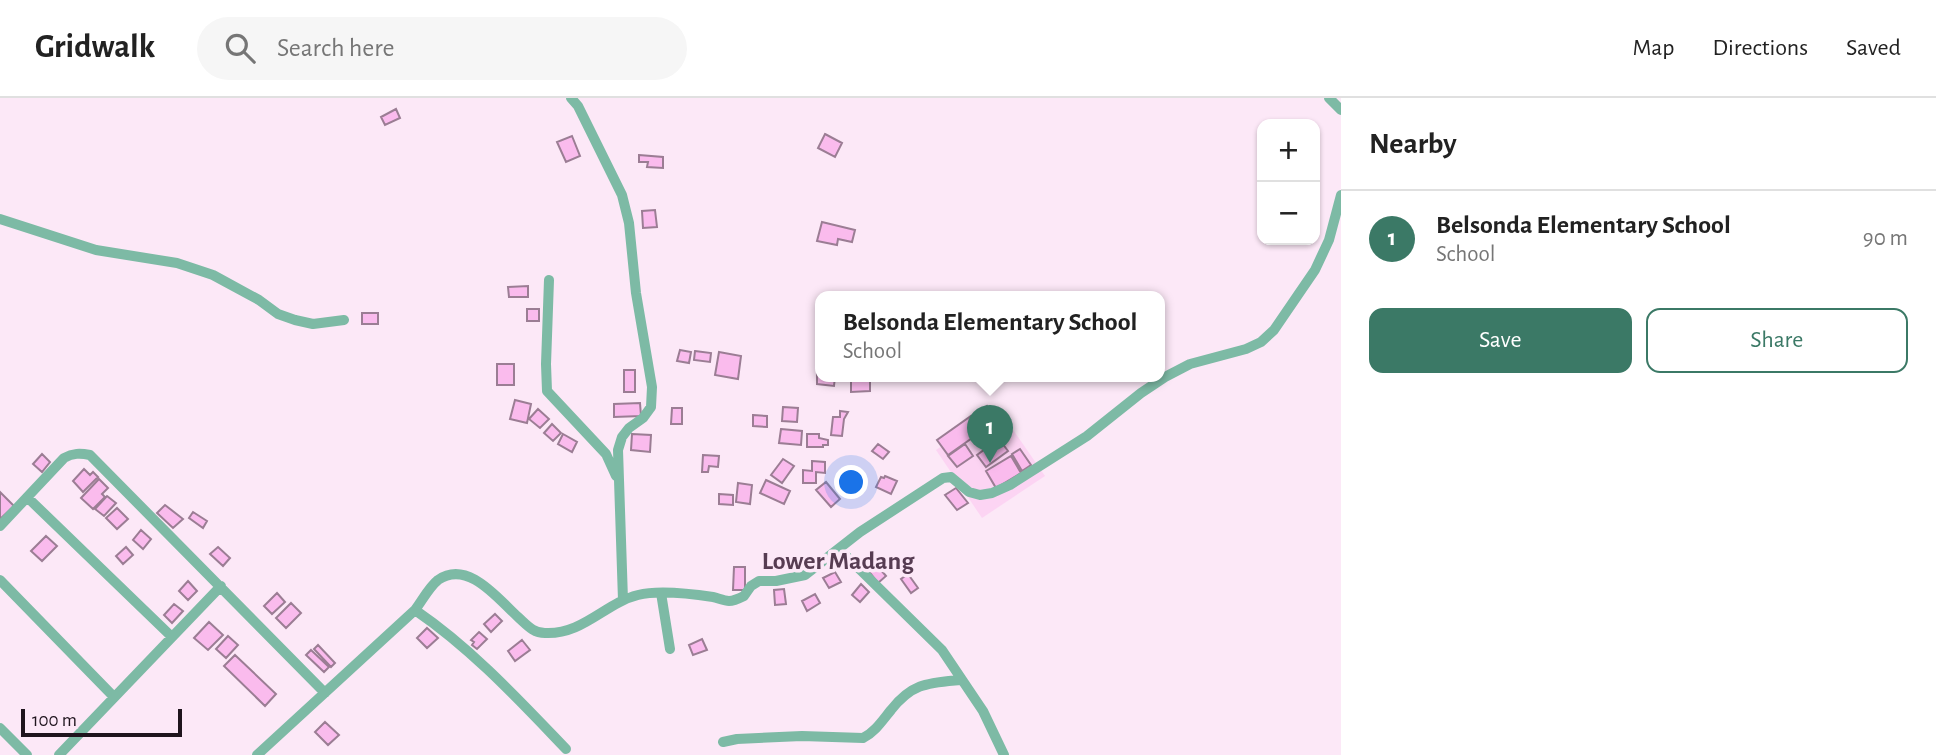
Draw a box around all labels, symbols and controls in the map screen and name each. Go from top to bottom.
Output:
search box [197,17,687,80]
icon: search [221,29,259,67]
text: Gridwalk [35,31,155,64]
text: Search here [277,35,395,61]
text: Map [1632,36,1674,60]
text: Directions [1712,36,1808,60]
text: Saved [1846,36,1901,60]
map controls [1257,119,1320,245]
button: + [1257,119,1320,182]
text: Nearby [1369,129,1457,159]
button: − [1257,182,1320,245]
text: Belsonda Elementary School [1436,212,1731,238]
text: 1 [1388,227,1396,250]
text: 90 m [1863,227,1908,250]
text: School [1436,243,1495,266]
popup [815,291,1165,382]
button: Save [1369,308,1632,373]
button: Share [1646,308,1908,373]
text: Belsonda Elementary School [843,309,1137,335]
text: School [843,340,902,363]
pin: 1 [967,405,1013,463]
your location [834,465,868,499]
district label: Lower Madang [762,548,915,574]
scale bar [21,706,182,738]
text: 100 m [32,711,77,730]

